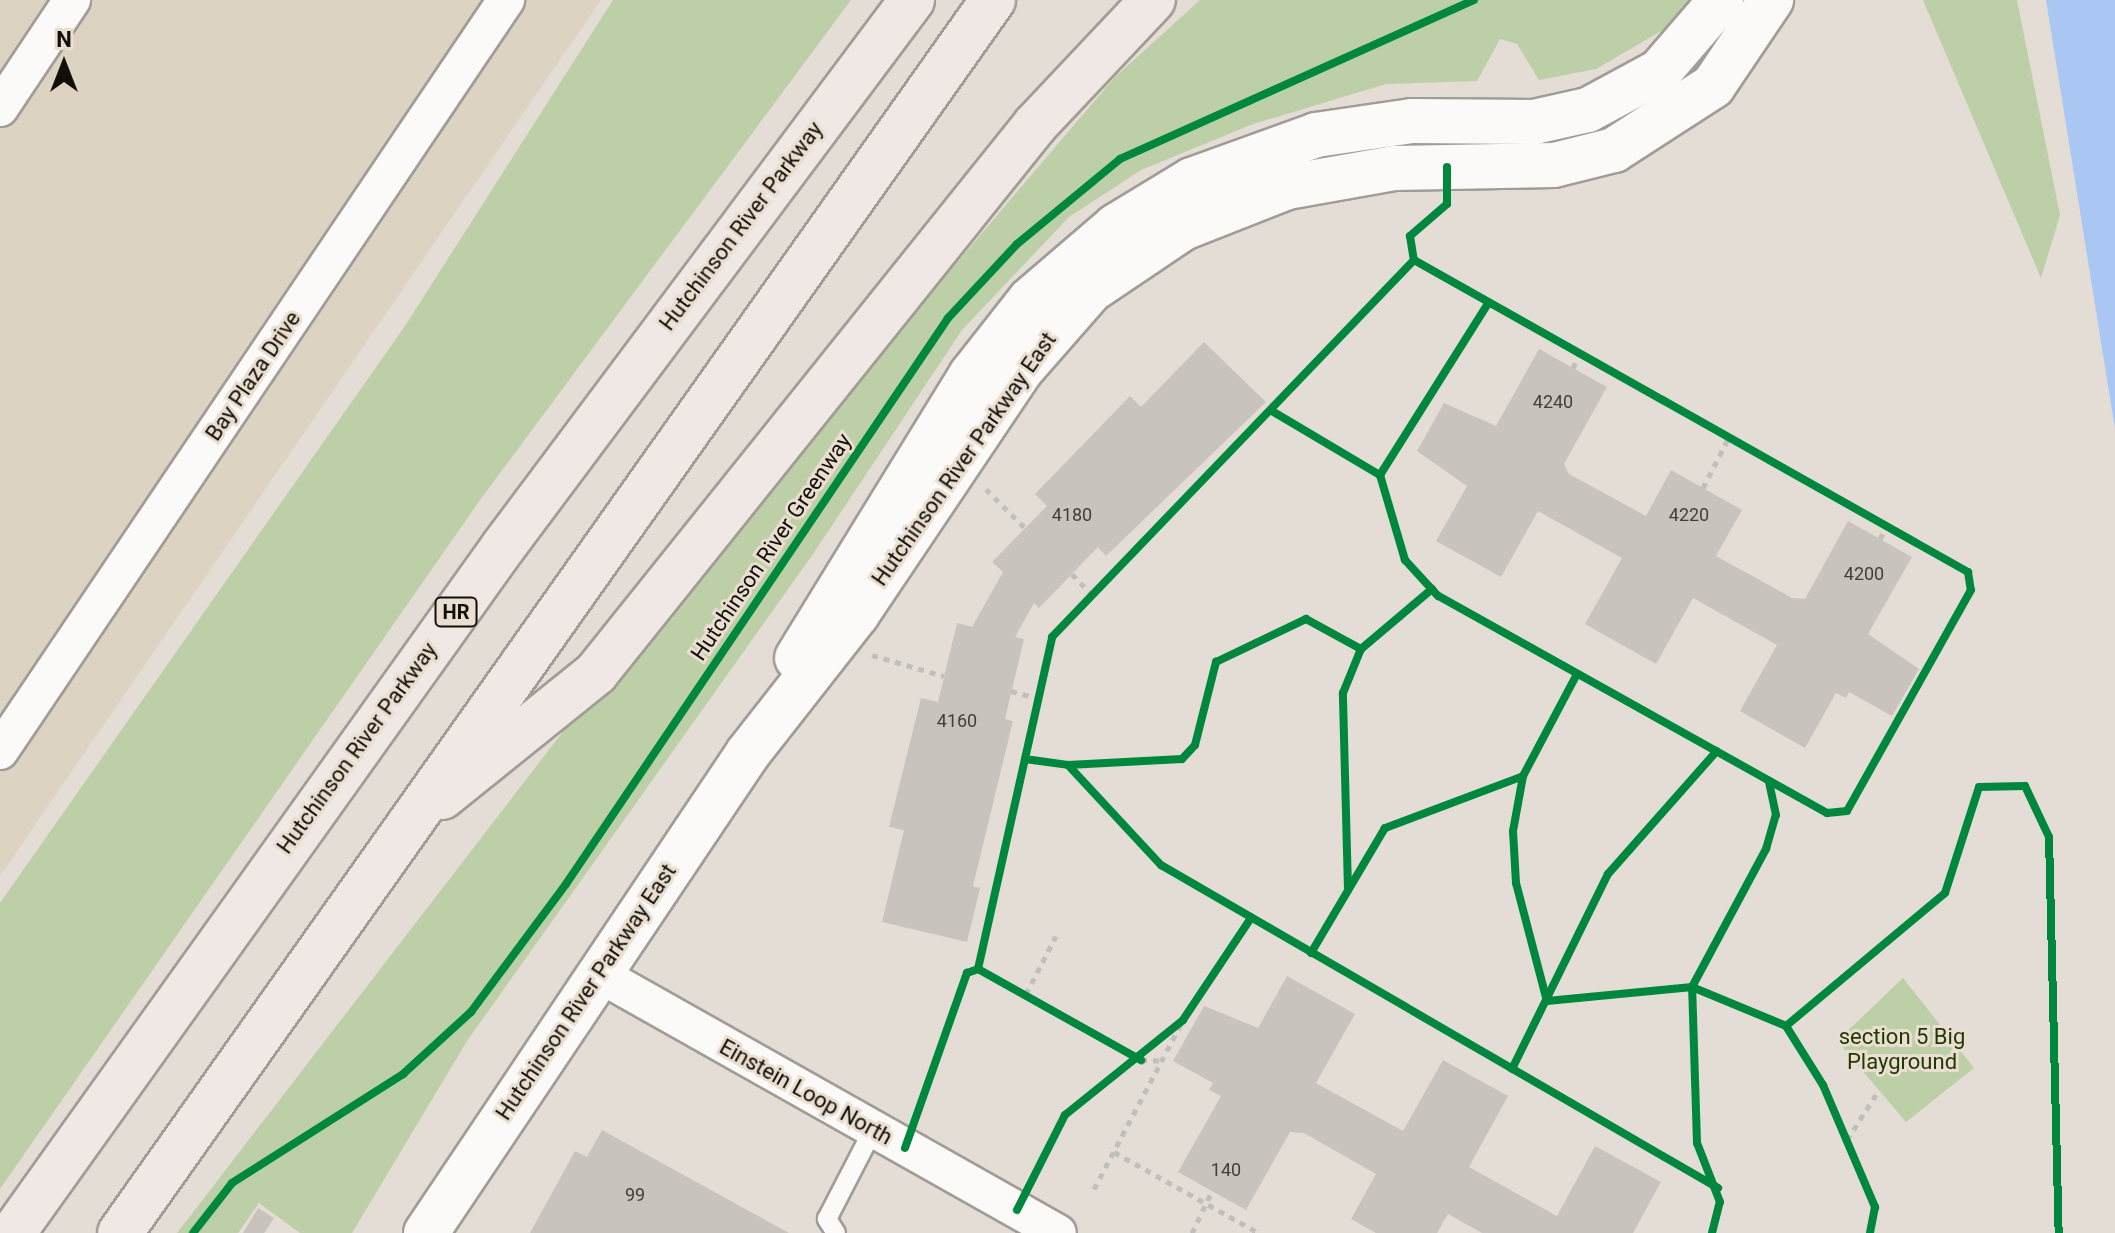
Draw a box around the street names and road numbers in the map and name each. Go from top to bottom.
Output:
street label: Hutchinson River Parkway [654,116,828,336]
street label: Bay Plaza Drive [200,306,306,446]
street label: Hutchinson River Parkway East [866,327,1062,591]
street label: Hutchinson River Greenway [685,428,857,666]
road number: HR [434,596,478,628]
street label: Hutchinson River Parkway [271,637,443,859]
street label: Hutchinson River Parkway East [490,859,682,1125]
street label: Einstein Loop North [715,1034,897,1150]

